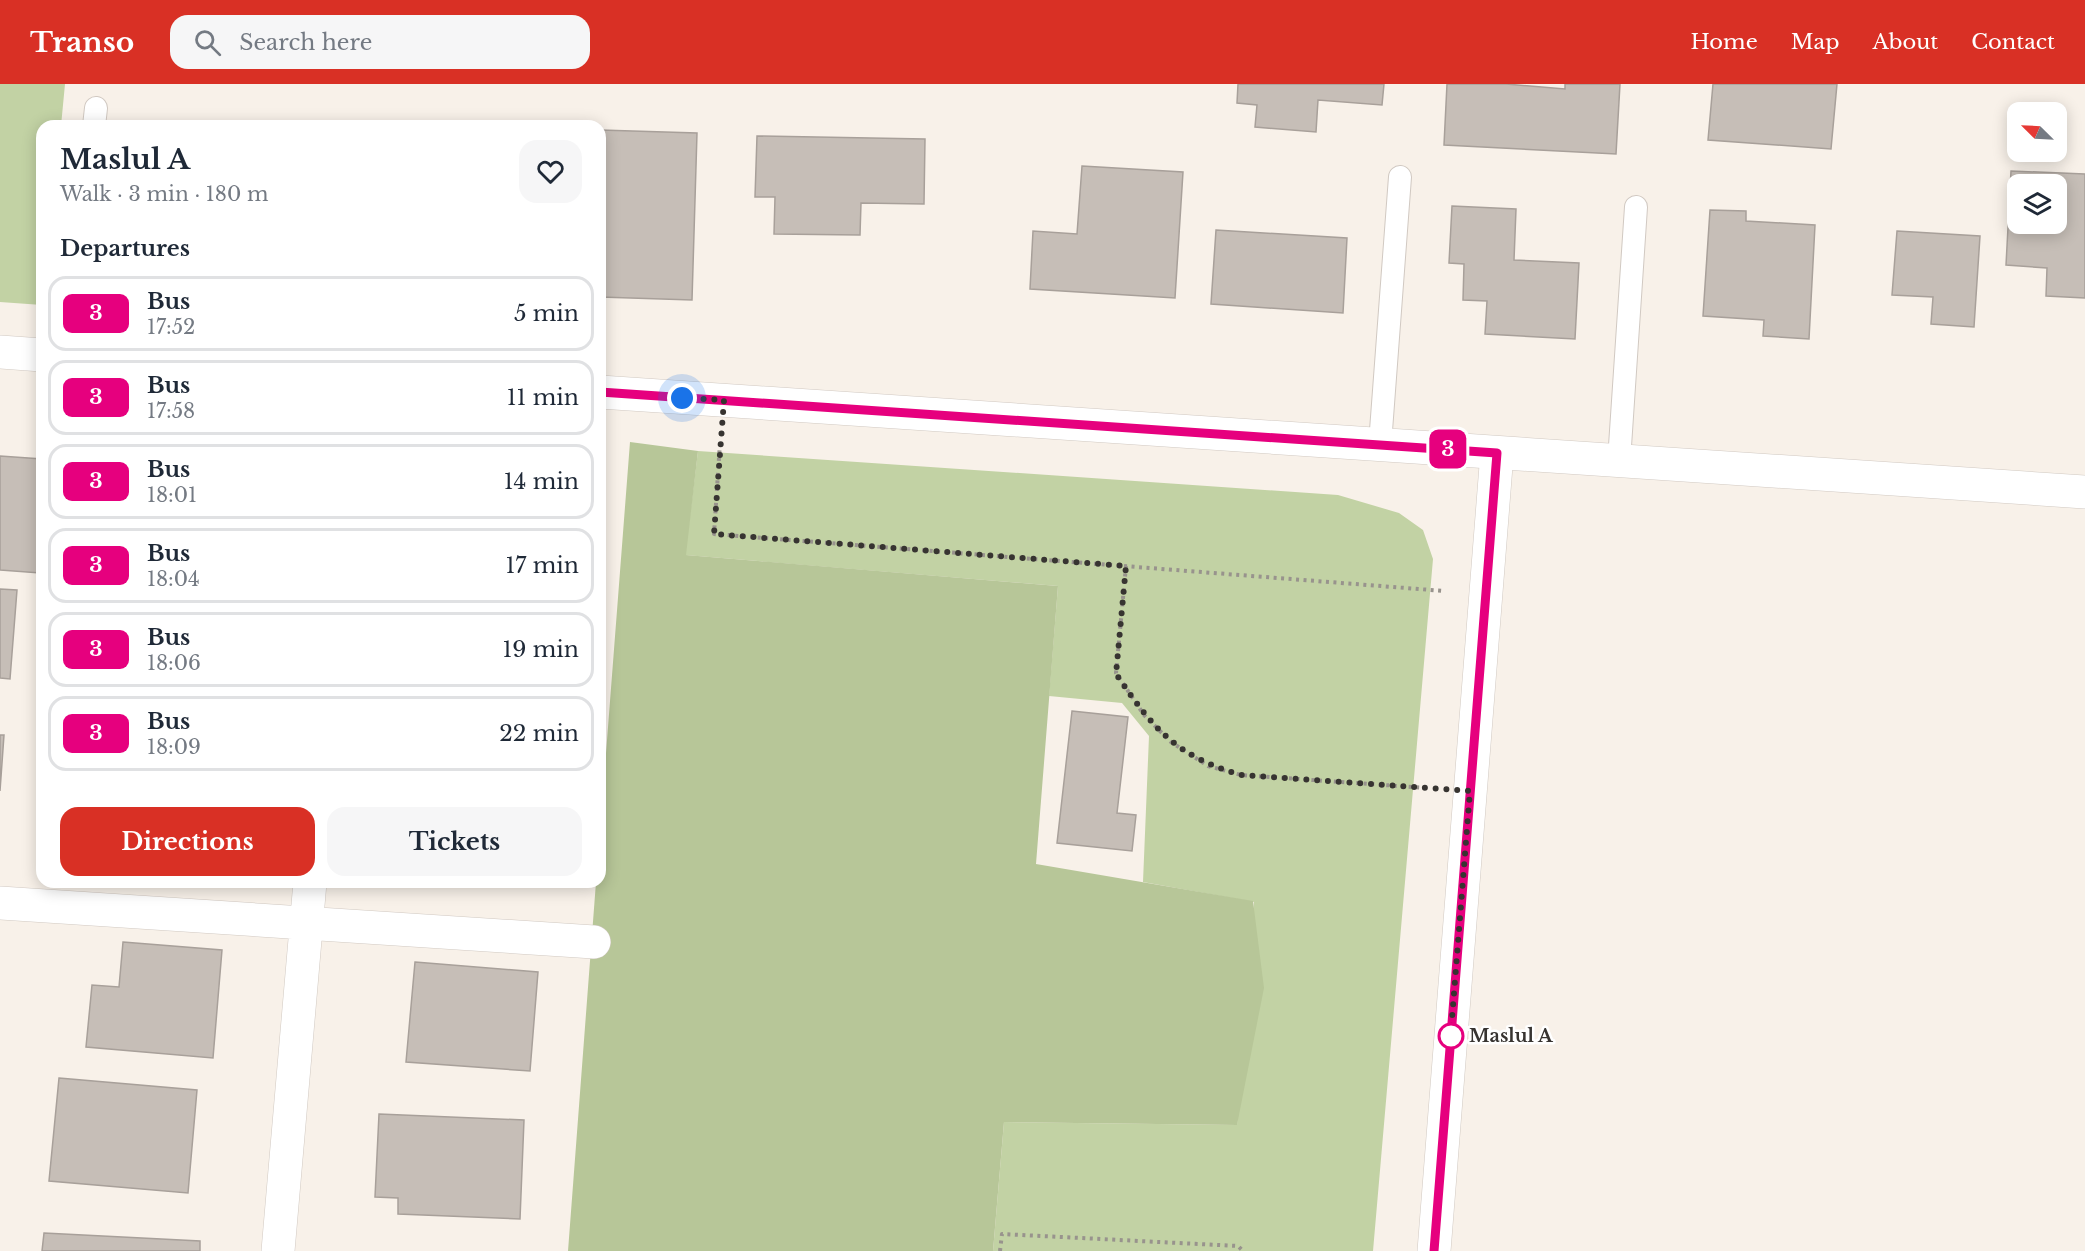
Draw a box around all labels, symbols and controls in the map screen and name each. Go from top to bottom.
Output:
search box [170,15,590,69]
text: Transo [30,25,134,60]
icon: search [191,26,224,59]
text: Search here [239,29,372,56]
text: Home [1691,29,1758,55]
text: Map [1791,29,1839,55]
text: About [1872,29,1938,55]
text: Contact [1971,29,2055,55]
north arrow [2007,102,2067,162]
map controls [2007,102,2067,234]
button: heart [519,140,582,203]
text: Maslul A [60,142,190,177]
button: layers [2007,174,2067,234]
text: Walk · 3 min · 180 m [60,182,268,206]
text: Departures [60,235,190,262]
text: Bus [147,288,190,315]
text: 3 [89,300,103,326]
text: 5 min [514,300,579,327]
text: 17:52 [147,315,195,339]
text: Bus [147,372,190,399]
your location [667,383,697,413]
text: 3 [89,384,103,410]
text: 11 min [507,384,579,411]
text: 17:58 [147,399,195,423]
line badge: 3 [1428,430,1468,469]
text: 3 [1441,436,1455,462]
text: Bus [147,456,190,483]
text: 3 [89,468,103,494]
text: 14 min [504,468,579,495]
text: 18:01 [147,483,197,507]
text: Bus [147,540,190,567]
text: 3 [89,552,103,578]
text: 17 min [506,552,579,579]
text: 18:04 [147,567,200,591]
text: Bus [147,624,190,651]
text: 3 [89,636,103,662]
text: 19 min [502,636,579,663]
text: 18:06 [147,651,201,675]
text: Bus [147,708,190,735]
text: 3 [89,720,103,746]
text: 22 min [499,720,579,747]
text: 18:09 [147,735,201,759]
button: Directions [60,807,315,876]
button: Tickets [327,807,582,876]
marker: Maslul A [1438,1023,1464,1049]
place label: Maslul A [1469,1025,1554,1047]

